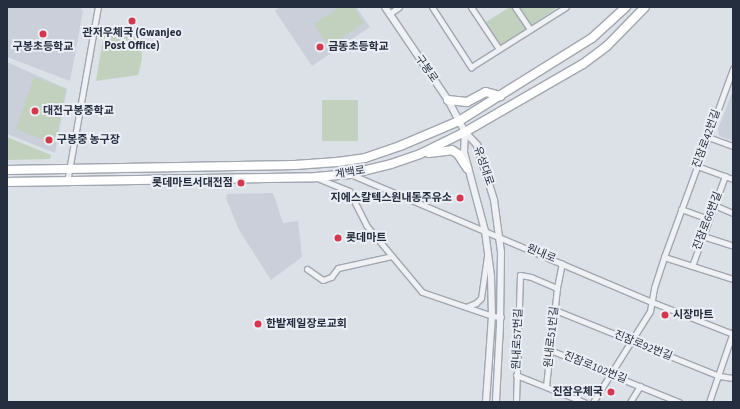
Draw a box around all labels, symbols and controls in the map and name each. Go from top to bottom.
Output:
marker: 관저우체국 (Gwanjeo Post Office) [127,16,137,26]
place label: 관저우체국 (Gwanjeo Post Office) [83,27,181,53]
marker: 구봉초등학교 [38,29,48,39]
place label: 구봉초등학교 [13,40,73,54]
place label: 금동초등학교 [328,40,389,54]
marker: 금동초등학교 [315,42,325,52]
street label: 구봉로 [412,53,440,85]
place label: 대전구봉중학교 [43,104,114,118]
marker: 대전구봉중학교 [30,106,40,116]
street label: 진잠로42번길 [690,108,724,170]
place label: 구봉중 농구장 [57,133,120,147]
marker: 구봉중 농구장 [44,135,54,145]
street label: 유성대로 [470,145,496,187]
street label: 계백로 [334,164,366,182]
place label: 롯데마트서대전점 [152,176,233,190]
marker: 롯데마트서대전점 [236,178,246,188]
street label: 진잠로66번길 [691,190,725,252]
place label: 지에스칼텍스원내동주유소 [331,191,452,205]
marker: 지에스칼텍스원내동주유소 [455,193,465,203]
place label: 롯데마트 [346,231,386,245]
marker: 롯데마트 [333,233,343,243]
street label: 원내로 [524,242,558,266]
street label: 원내로51번길 [542,306,562,368]
street label: 원내로57번길 [510,308,526,370]
place label: 시장마트 [673,308,713,322]
marker: 시장마트 [660,310,670,320]
place label: 한밭제일장로교회 [266,317,347,331]
marker: 한밭제일장로교회 [253,319,263,329]
street label: 진잠로92번길 [612,328,674,364]
street label: 진잠로102번길 [561,349,629,387]
place label: 진잠우체국 [552,385,603,399]
marker: 진잠우체국 [606,387,616,397]

